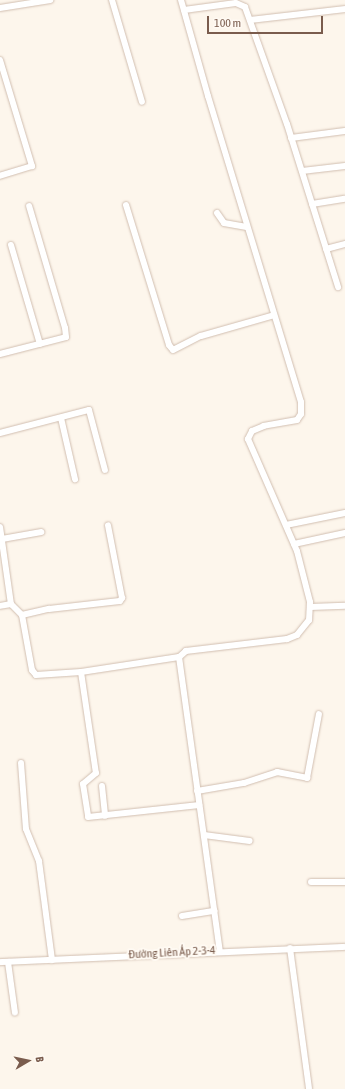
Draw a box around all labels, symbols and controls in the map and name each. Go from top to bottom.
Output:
scale bar [209,8,325,34]
text: 100 m [214,16,241,30]
street label: Đường Liên Ấp 2-3-4 [128,944,216,962]
north arrow [8,1041,48,1081]
text: B [34,1056,46,1063]

